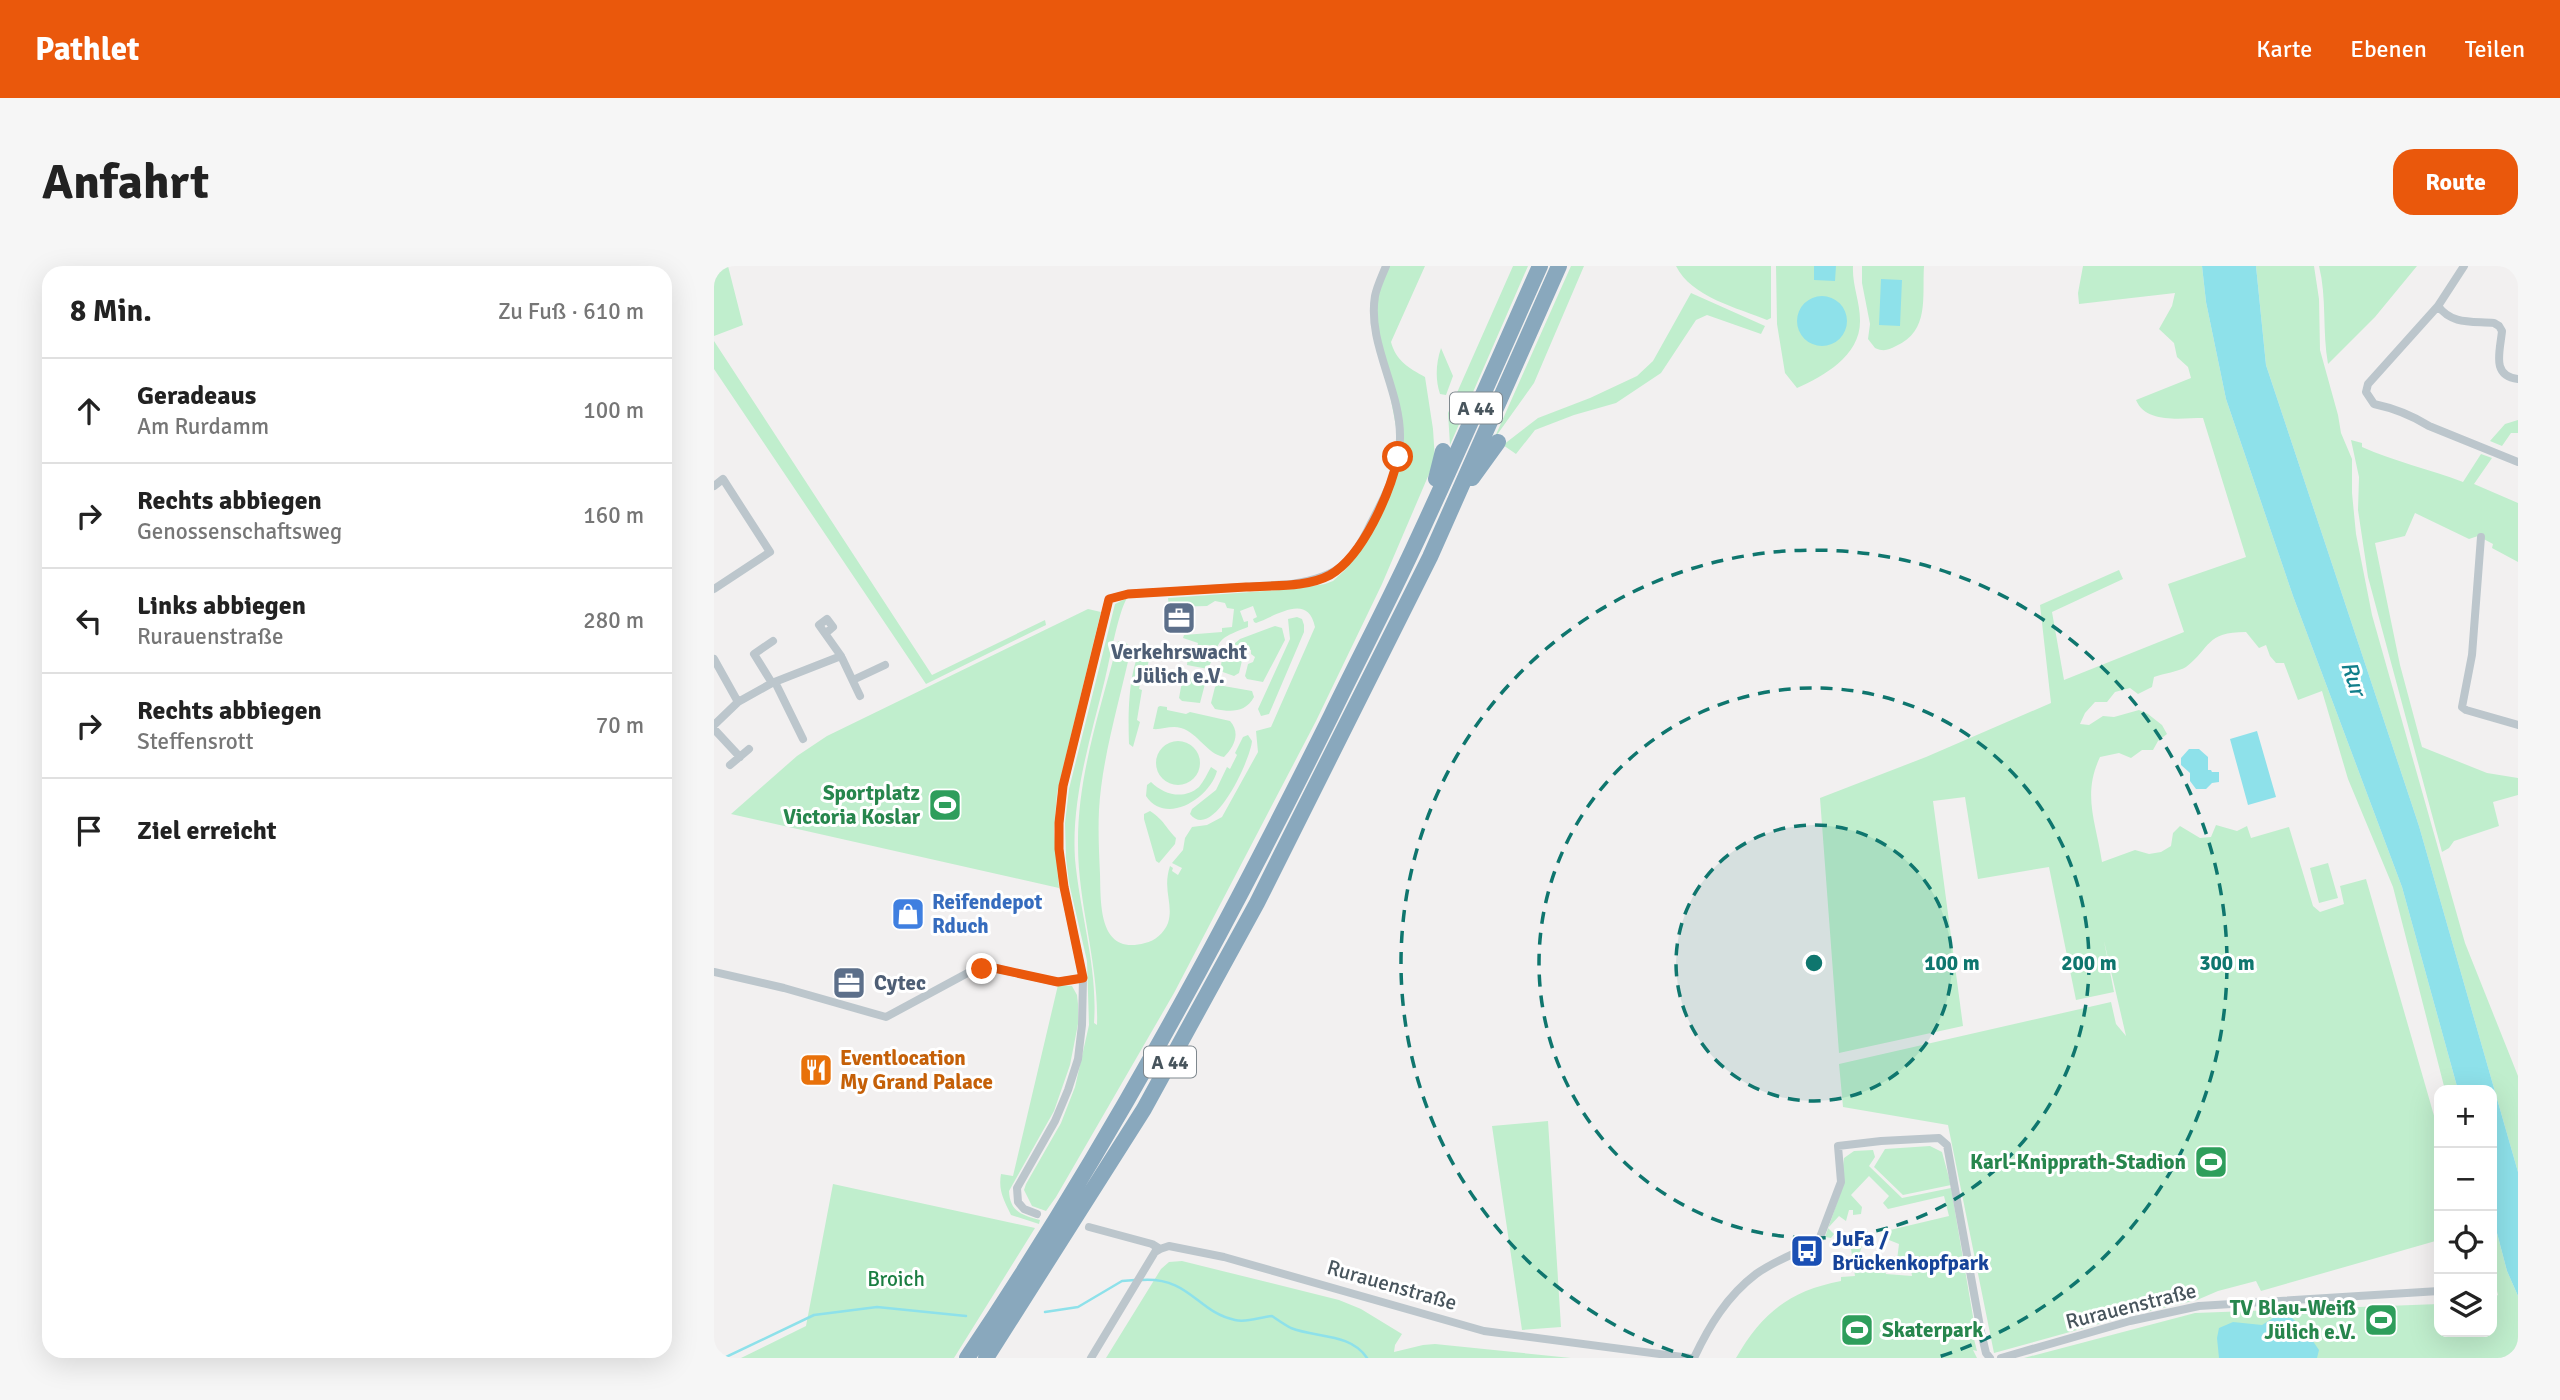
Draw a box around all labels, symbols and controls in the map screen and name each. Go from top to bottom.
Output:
text: Pathlet [35,29,139,70]
text: Karte [2256,34,2312,64]
text: Ebenen [2350,34,2427,64]
text: Teilen [2465,34,2525,64]
button: Route [2393,149,2518,215]
text: Anfahrt [42,152,209,212]
text: 8 Min. [70,293,152,330]
text: Zu Fuß · 610 m [498,297,644,326]
text: Geradeaus [137,380,256,412]
icon: ahead [70,392,108,430]
road number: A 44 [1450,392,1502,424]
text: 100 m [583,396,644,425]
text: Am Rurdamm [137,412,269,441]
route start [1382,441,1413,472]
text: Rechts abbiegen [137,485,322,517]
icon: right [70,497,108,535]
text: 160 m [583,501,644,530]
text: Genossenschaftsweg [137,517,342,546]
text: Links abbiegen [137,590,306,622]
office icon: Verkehrswacht Jülich e.V. [1160,599,1198,637]
icon: left [70,602,108,640]
text: 280 m [583,606,644,635]
text: Rurauenstraße [137,622,283,651]
place label: Verkehrswacht Jülich e.V. [1111,639,1247,689]
water label: Rur [2334,657,2374,702]
text: Rechts abbiegen [137,695,322,727]
icon: right [70,707,108,745]
text: 70 m [596,711,644,740]
text: Steffensrott [137,727,254,756]
place label: Sportplatz Victoria Koslar [783,780,921,830]
sports icon: Sportplatz Victoria Koslar [926,786,964,824]
icon: arrive [70,812,108,850]
text: Ziel erreicht [137,815,277,847]
place label: Reifendepot Rduch [932,889,1043,939]
shop icon: Reifendepot Rduch [889,895,927,933]
text: 100 m [1924,950,1980,976]
text: 200 m [2061,950,2117,976]
text: 300 m [2199,950,2255,976]
centre of rings [1802,951,1826,975]
route end [966,953,997,984]
office icon: Cytec [830,964,868,1002]
place label: Cytec [874,970,926,996]
place label: Eventlocation My Grand Palace [840,1045,993,1095]
road number: A 44 [1144,1046,1196,1077]
restaurant icon: Eventlocation My Grand Palace [797,1051,835,1089]
map controls [2434,1085,2497,1337]
button: + [2434,1085,2497,1148]
sports icon: Karl-Knipprath-Stadion [2192,1143,2230,1181]
button: − [2434,1148,2497,1211]
place label: Karl-Knipprath-Stadion [1970,1149,2186,1175]
button: locate [2434,1211,2497,1274]
place label: JuFa / Brückenkopfpark [1832,1226,1989,1276]
bus stop icon: JuFa / Brückenkopfpark [1788,1232,1826,1270]
street label: Rurauenstraße [1324,1254,1460,1316]
park label: Broich [867,1266,925,1292]
button: layers [2434,1274,2497,1337]
street label: Rurauenstraße [2063,1277,2199,1335]
place label: TV Blau-Weiß Jülich e.V. [2230,1295,2356,1345]
sports icon: TV Blau-Weiß Jülich e.V. [2362,1301,2400,1339]
sports icon: Skaterpark [1838,1311,1876,1349]
place label: Skaterpark [1882,1317,1983,1343]

